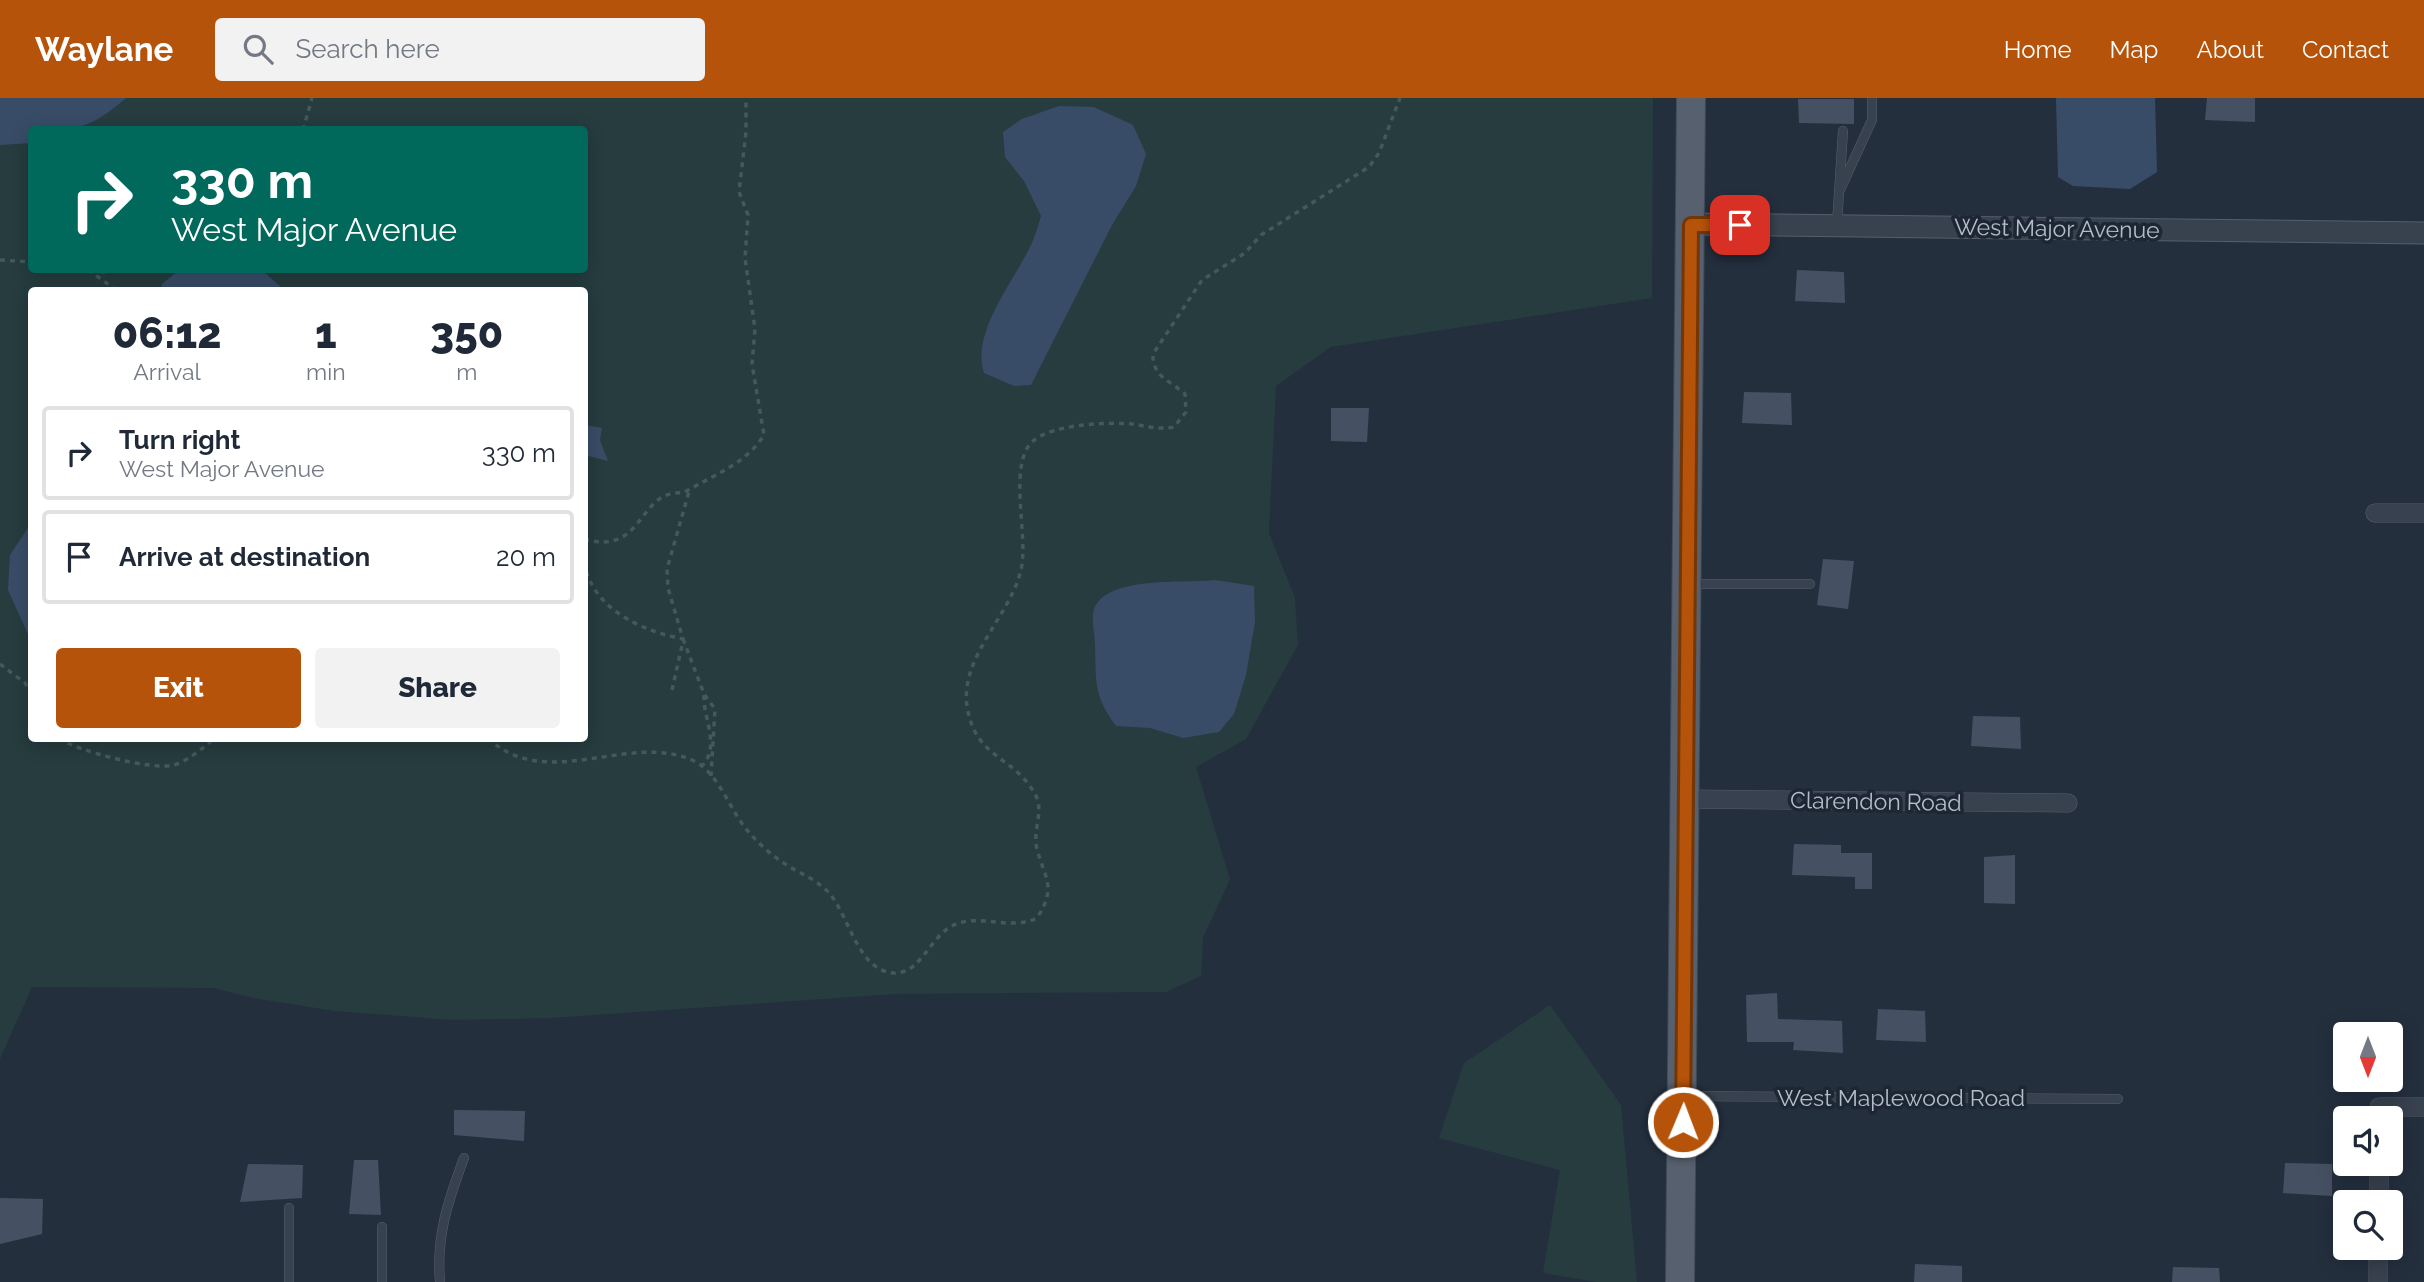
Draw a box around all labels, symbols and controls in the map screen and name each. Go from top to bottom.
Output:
search box [215,18,705,81]
text: Waylane [35,30,173,69]
icon: search [239,30,277,68]
text: Search here [295,34,440,64]
text: Home [2004,35,2072,64]
text: Map [2110,35,2158,64]
text: About [2196,35,2264,64]
text: Contact [2302,35,2389,64]
text: 330 m [171,152,313,209]
icon: right [56,154,147,245]
pin [1710,195,1770,255]
icon: arrive [1721,206,1759,244]
text: West Major Avenue [171,211,457,248]
street label: West Major Avenue [1954,213,2160,243]
text: 06:12 [113,309,222,358]
text: 1 [315,309,337,358]
text: 350 [430,309,503,358]
text: Arrival [133,358,201,385]
text: min [306,358,346,385]
text: m [456,358,477,385]
text: Turn right [119,425,240,455]
icon: right [60,434,98,472]
text: 330 m [482,438,556,468]
text: West Major Avenue [119,455,325,482]
icon: arrive [60,538,98,576]
text: Arrive at destination [119,542,370,572]
text: 20 m [496,542,556,572]
button: Exit [56,648,301,728]
button: Share [315,648,560,728]
street label: Clarendon Road [1790,786,1962,816]
north arrow [2333,1022,2403,1092]
map controls [2333,1022,2403,1260]
street label: West Maplewood Road [1777,1084,2025,1111]
position arrow [1646,1085,1720,1159]
button: sound [2333,1106,2403,1176]
button: search [2333,1190,2403,1260]

